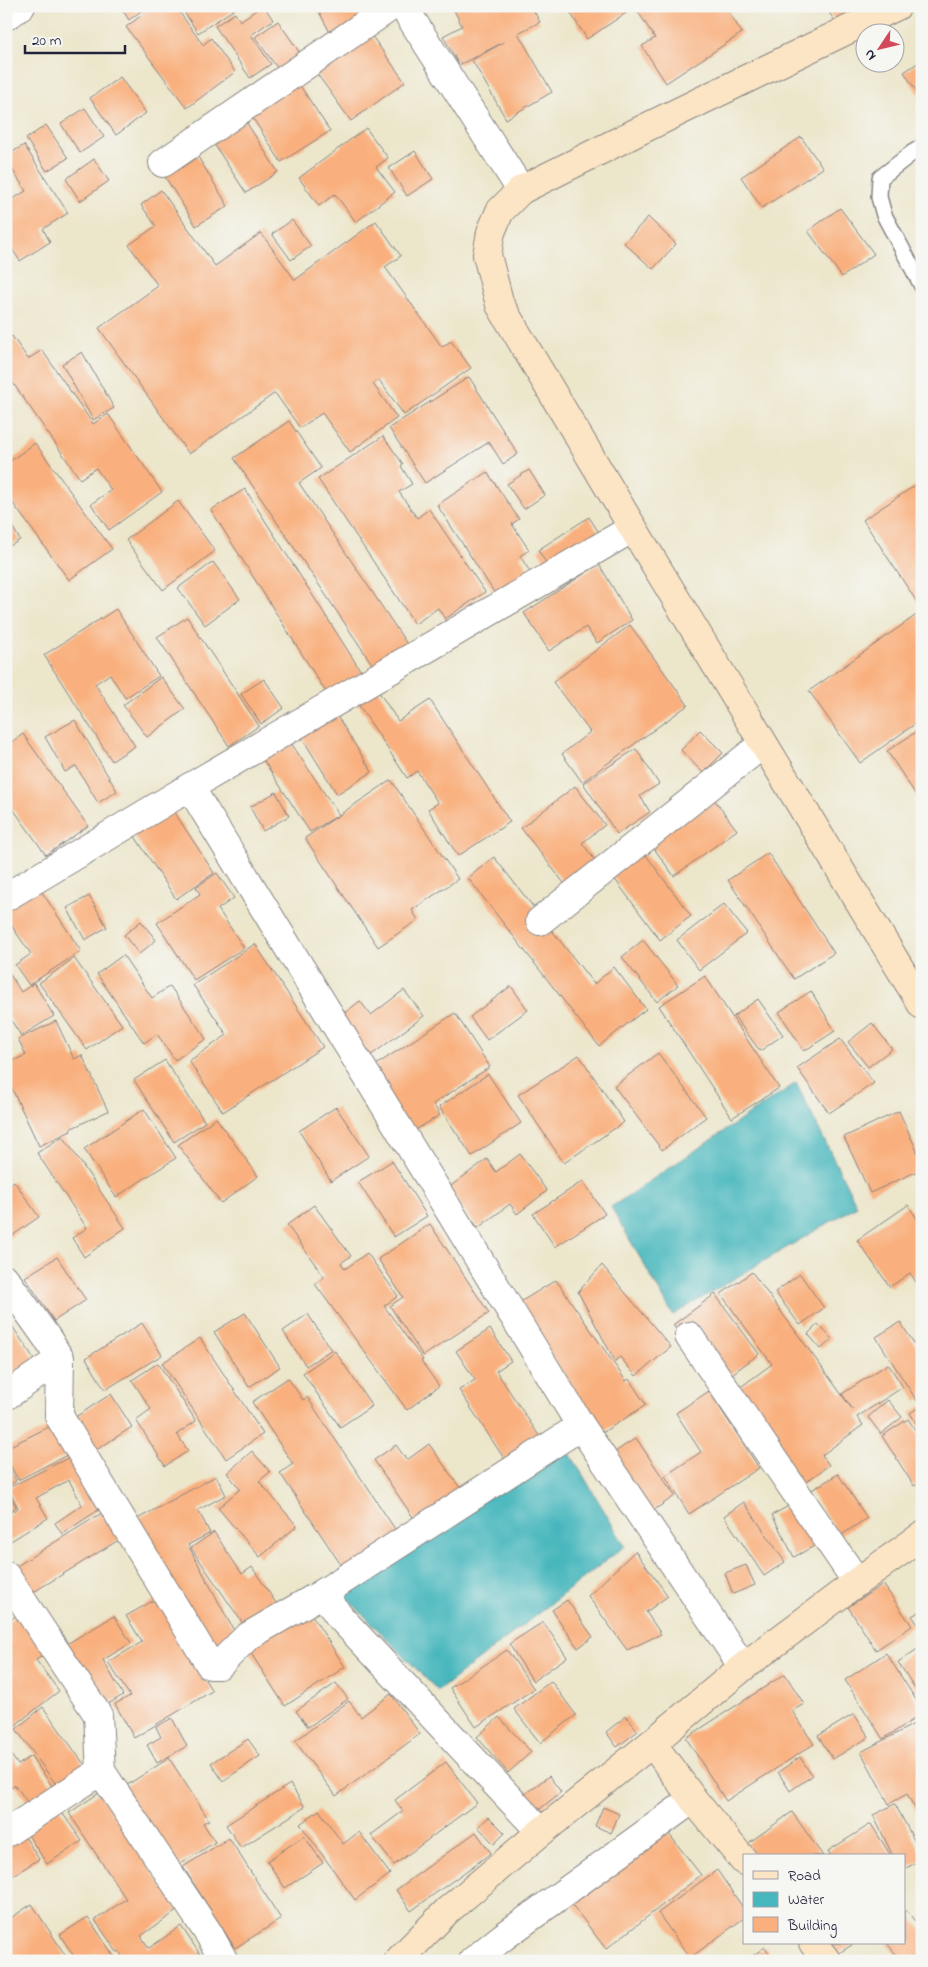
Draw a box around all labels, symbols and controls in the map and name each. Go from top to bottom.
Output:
scale bar [25,22,125,54]
north arrow [856,22,906,72]
text: 20 m [32,30,62,52]
text: N [859,45,882,64]
legend [743,1854,906,1944]
text: Road [788,1865,821,1887]
text: Water [788,1889,824,1911]
text: Building [787,1915,837,1938]

